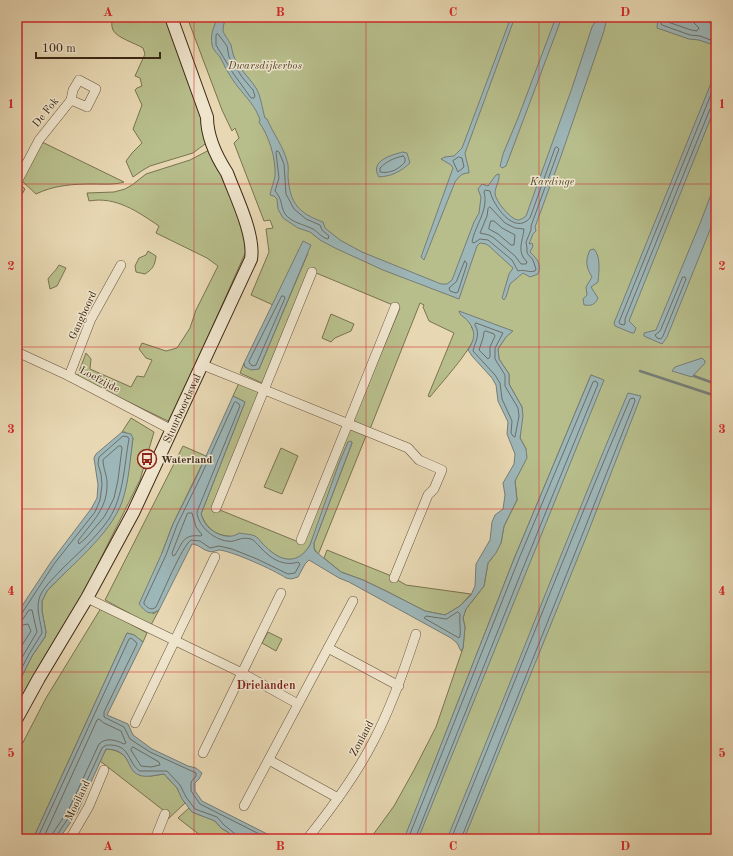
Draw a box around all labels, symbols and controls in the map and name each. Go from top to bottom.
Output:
text: A [103,6,113,19]
text: B [275,6,285,19]
text: C [449,6,457,19]
text: D [620,6,630,19]
scale bar [36,34,160,60]
text: 100 m [42,43,76,55]
park label: Dwarsdijkerbos [227,61,302,72]
street label: De Fok [31,96,61,130]
text: 1 [7,98,15,111]
text: 1 [718,98,726,111]
park label: Kardinge [529,177,575,188]
text: 2 [7,260,15,273]
text: 2 [718,260,726,273]
street label: Gangboord [67,289,99,342]
street label: Loefzijde [77,365,121,395]
street label: Stuurboordswal [162,373,204,445]
text: 3 [7,423,15,436]
text: 3 [718,423,726,436]
bus stop icon: Waterland [136,448,158,470]
place label: Waterland [161,455,212,466]
text: 4 [7,585,15,598]
text: 4 [718,585,726,598]
district label: Drielanden [236,680,296,692]
street label: Zonland [348,719,376,758]
text: 5 [7,747,15,760]
text: 5 [718,747,726,760]
street label: Mooiland [64,779,93,822]
text: A [103,840,113,853]
text: B [275,840,285,853]
text: C [449,840,457,853]
text: D [620,840,630,853]

